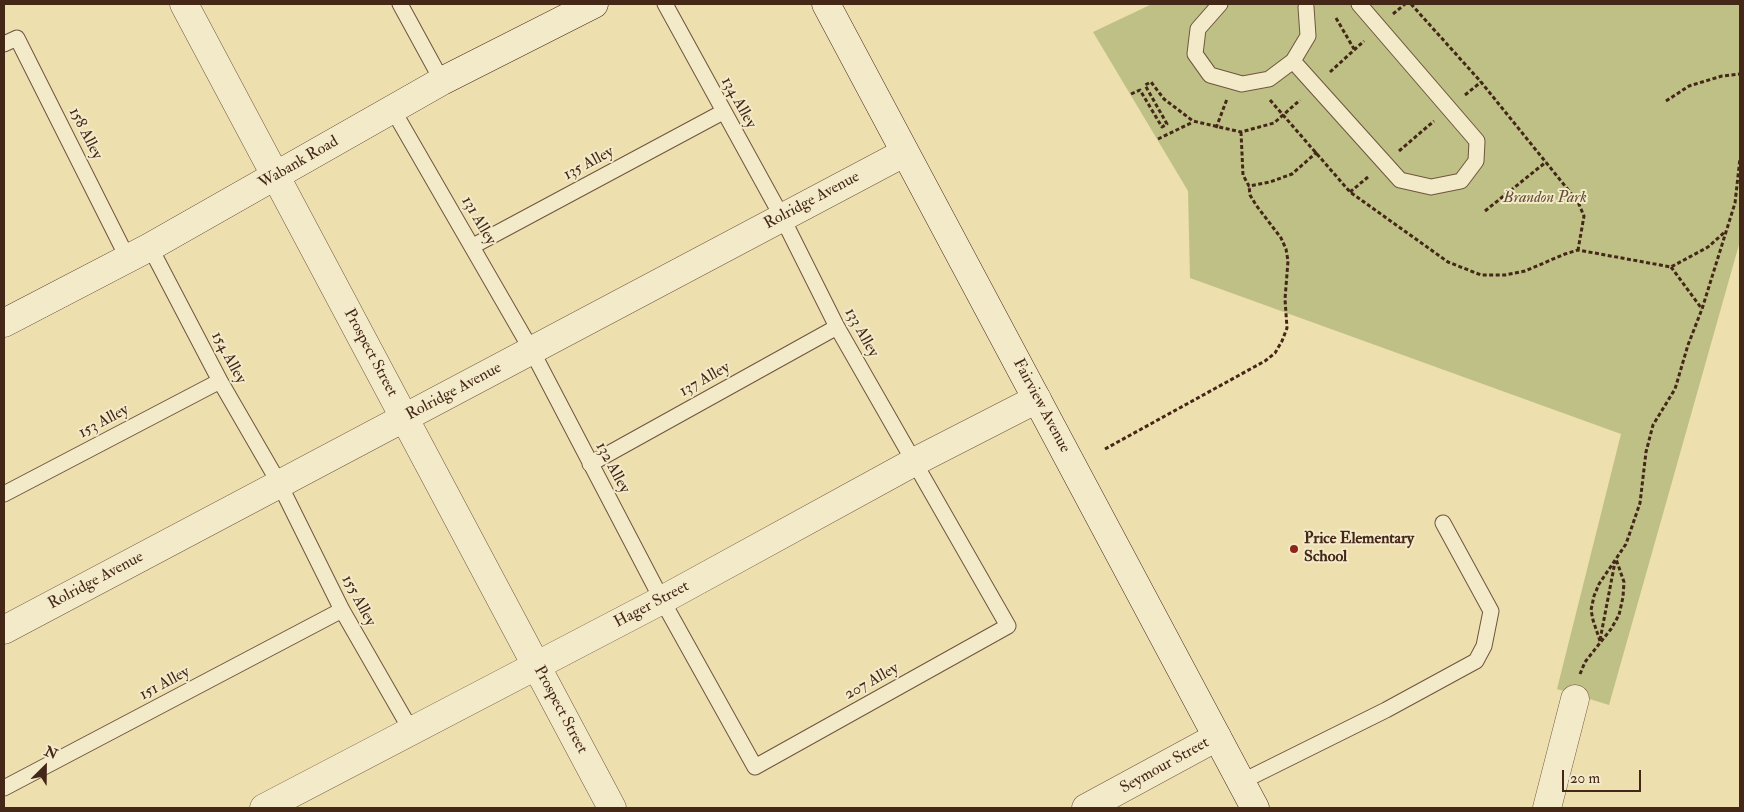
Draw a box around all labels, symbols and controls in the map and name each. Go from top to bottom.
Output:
street label: 134 Alley [716,74,760,132]
street label: 158 Alley [64,105,106,163]
street label: Wabank Road [256,133,342,193]
street label: 135 Alley [561,143,617,185]
street label: Rolridge Avenue [761,168,863,234]
park label: Brandon Park [1503,189,1587,209]
street label: 131 Alley [456,193,500,249]
street label: 133 Alley [840,305,882,361]
street label: Prospect Street [339,306,401,400]
street label: 154 Alley [206,329,250,387]
street label: Fairview Avenue [1008,356,1074,456]
street label: 137 Alley [676,358,734,402]
street label: Rolridge Avenue [403,359,505,425]
street label: 153 Alley [76,401,132,443]
street label: 132 Alley [591,439,633,497]
place label: Price Elementary School [1304,530,1414,568]
marker: Price Elementary School [1288,543,1300,555]
street label: Rolridge Avenue [45,548,147,614]
street label: 155 Alley [337,572,379,630]
street label: Hager Street [611,577,693,633]
street label: 207 Alley [842,659,902,705]
street label: 151 Alley [137,663,193,705]
street label: Prospect Street [529,663,591,757]
street label: Seymour Street [1117,734,1213,798]
north arrow [20,742,70,792]
text: N [42,742,60,763]
scale bar [1564,760,1643,792]
text: 20 m [1570,769,1600,788]

